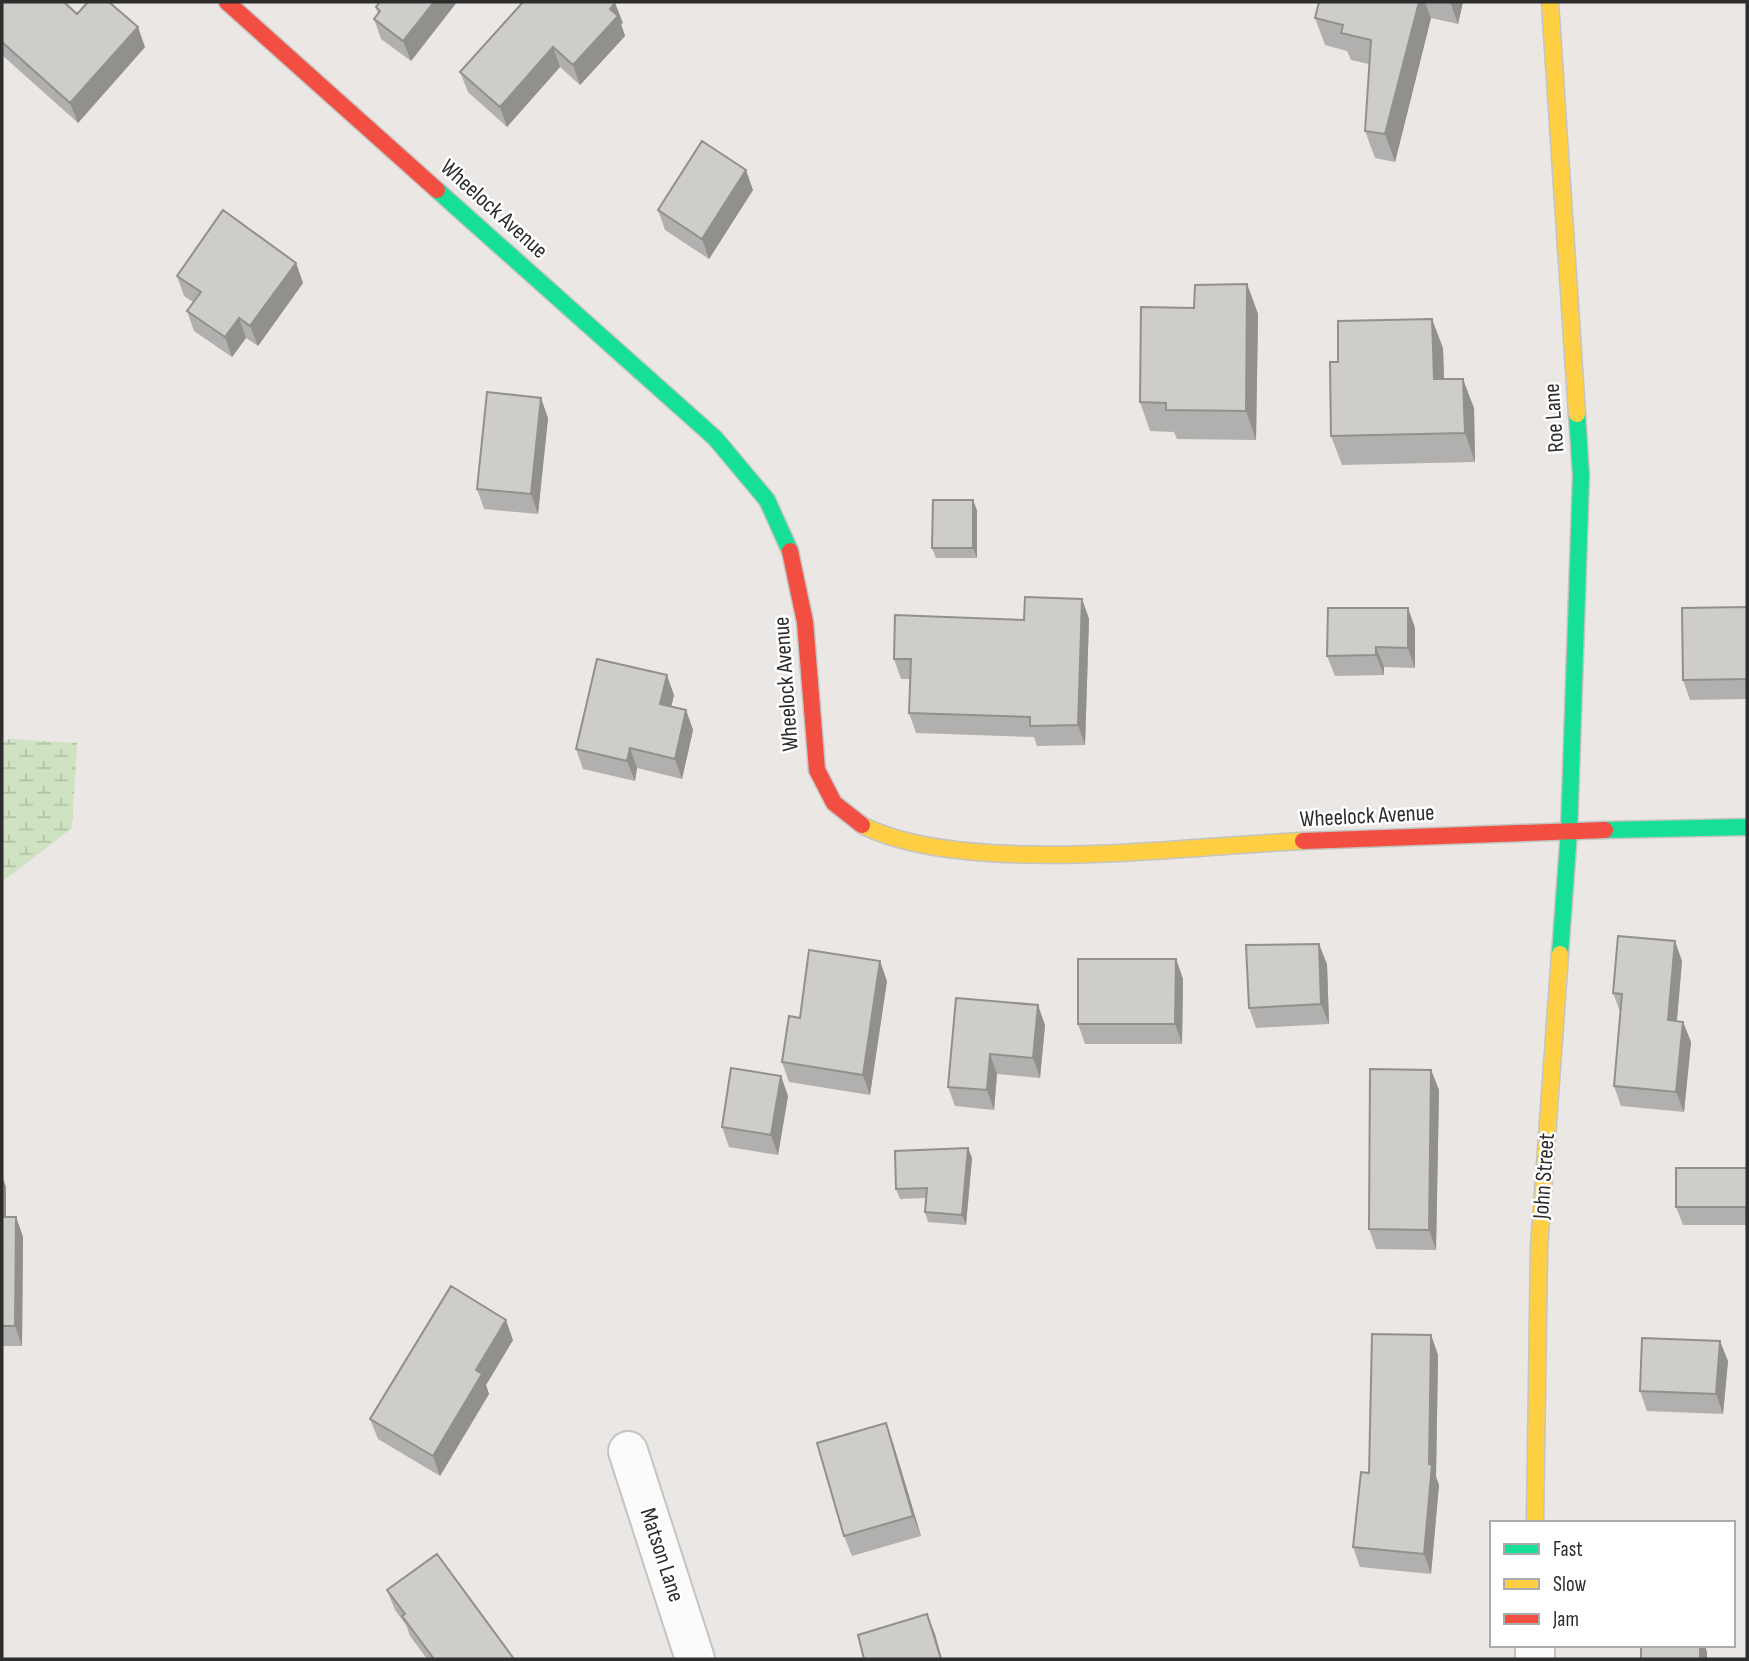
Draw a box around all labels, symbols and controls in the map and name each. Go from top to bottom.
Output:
street label: Wheelock Avenue [434,153,554,265]
street label: Roe Lane [1538,382,1570,454]
street label: Wheelock Avenue [767,616,805,752]
street label: Wheelock Avenue [1299,798,1435,834]
street label: John Street [1527,1132,1561,1221]
street label: Matson Lane [634,1504,690,1606]
legend [1490,1521,1735,1647]
text: Fast [1553,1537,1583,1562]
text: Slow [1553,1572,1587,1597]
text: Jam [1552,1607,1579,1632]

